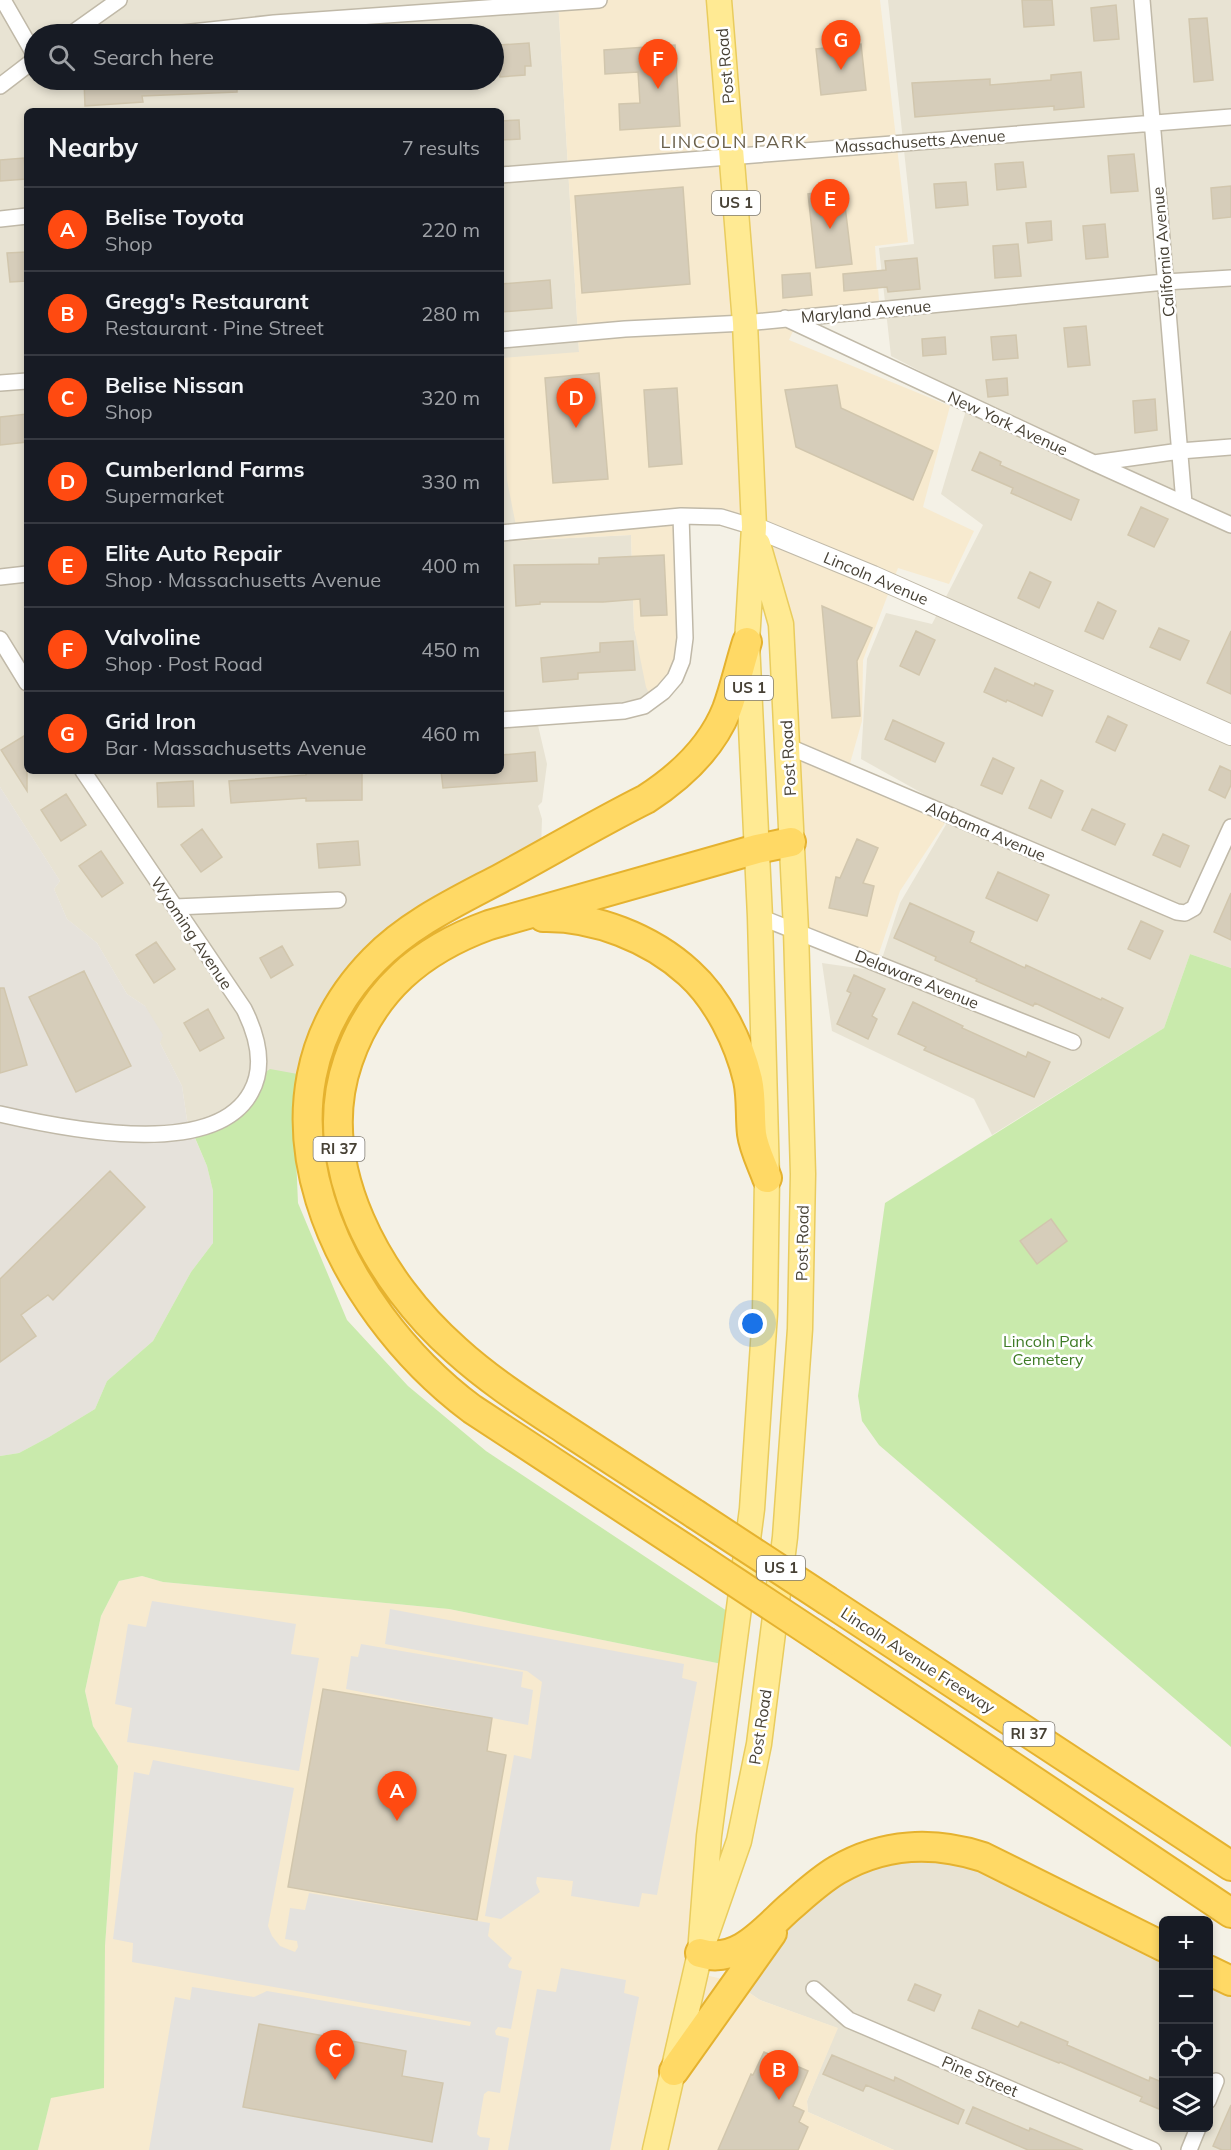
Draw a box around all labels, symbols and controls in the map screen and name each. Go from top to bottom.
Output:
pin: G [822,20,860,70]
search box [24,24,504,90]
street label: Post Road [712,27,738,105]
pin: F [638,40,678,89]
icon: search [45,41,78,74]
text: Search here [93,43,214,71]
street label: Massachusetts Avenue [834,125,1006,157]
district label: LINCOLN PARK [660,130,808,153]
text: Nearby [48,131,138,164]
text: 7 results [402,135,480,160]
pin: E [810,180,850,229]
street label: California Avenue [1147,186,1179,318]
road number: US 1 [712,191,760,215]
text: Belise Toyota [105,203,244,231]
text: A [60,217,75,242]
text: 220 m [421,217,480,242]
text: Shop [105,231,153,256]
text: Gregg's Restaurant [105,287,309,315]
street label: Maryland Avenue [800,295,932,327]
text: B [61,301,74,326]
text: 280 m [421,301,480,326]
text: Restaurant · Pine Street [105,315,324,340]
text: Belise Nissan [105,371,244,399]
pin: D [556,378,596,428]
text: C [61,385,74,410]
text: 320 m [421,385,480,410]
street label: New York Avenue [945,386,1071,460]
text: Shop [105,399,153,424]
text: Cumberland Farms [105,455,305,483]
text: D [60,469,75,494]
text: 330 m [421,469,480,494]
text: Supermarket [105,483,224,508]
text: Elite Auto Repair [105,539,282,567]
street label: Lincoln Avenue [821,547,931,609]
text: E [62,553,73,578]
text: 400 m [421,553,480,578]
text: Shop · Massachusetts Avenue [105,567,381,592]
text: Valvoline [105,623,201,651]
text: F [62,637,73,662]
text: 450 m [421,637,480,662]
text: Shop · Post Road [105,651,263,676]
road number: US 1 [725,676,773,700]
text: Grid Iron [105,707,196,735]
street label: Post Road [776,719,800,797]
text: G [60,721,75,746]
text: 460 m [421,721,480,746]
text: Bar · Massachusetts Avenue [105,735,366,760]
street label: Alabama Avenue [923,797,1049,865]
street label: Wyoming Avenue [147,873,237,993]
street label: Delaware Avenue [852,945,982,1013]
road number: RI 37 [314,1137,364,1161]
street label: Post Road [791,1205,813,1281]
your location [738,1309,767,1338]
park label: Lincoln Park Cemetery [1003,1331,1094,1369]
road number: US 1 [757,1556,805,1580]
street label: Lincoln Avenue Freeway [837,1603,999,1718]
street label: Post Road [744,1688,776,1766]
road number: RI 37 [1004,1722,1054,1746]
pin: A [378,1772,416,1821]
map controls [1159,1916,1213,2132]
button: + [1159,1916,1213,1970]
button: − [1159,1970,1213,2024]
button: locate [1159,2024,1213,2078]
pin: C [316,2030,354,2080]
pin: B [760,2050,798,2100]
street label: Pine Street [939,2051,1021,2101]
button: layers [1159,2078,1213,2132]

